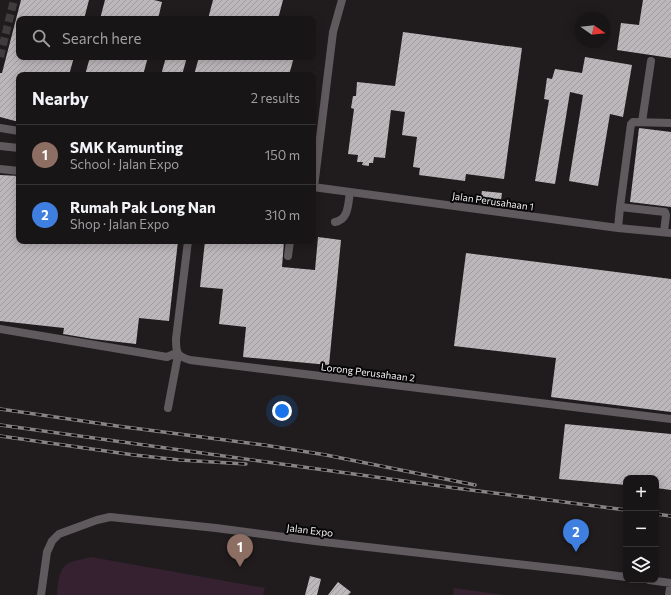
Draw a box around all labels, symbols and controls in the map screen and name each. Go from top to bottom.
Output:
north arrow [575,12,611,48]
search box [16,16,316,60]
icon: search [30,27,52,49]
text: Search here [62,29,141,47]
text: Nearby [32,88,89,109]
text: 2 results [251,90,300,106]
text: SMK Kamunting [70,138,183,156]
text: 1 [42,147,48,163]
text: 150 m [265,147,300,163]
text: School · Jalan Expo [70,156,179,172]
street label: Jalan Perusahaan 1 [451,189,535,213]
text: Rumah Pak Long Nan [70,198,216,216]
text: 2 [41,207,49,223]
text: 310 m [265,207,300,223]
text: Shop · Jalan Expo [70,216,169,232]
street label: Lorong Perusahaan 2 [320,360,416,384]
your location [272,401,292,421]
map controls [623,475,659,583]
button: + [623,475,659,511]
button: − [623,511,659,547]
pin: 2 [563,519,589,552]
street label: Jalan Expo [286,521,334,539]
pin: 1 [227,534,253,567]
button: layers [623,547,659,583]

